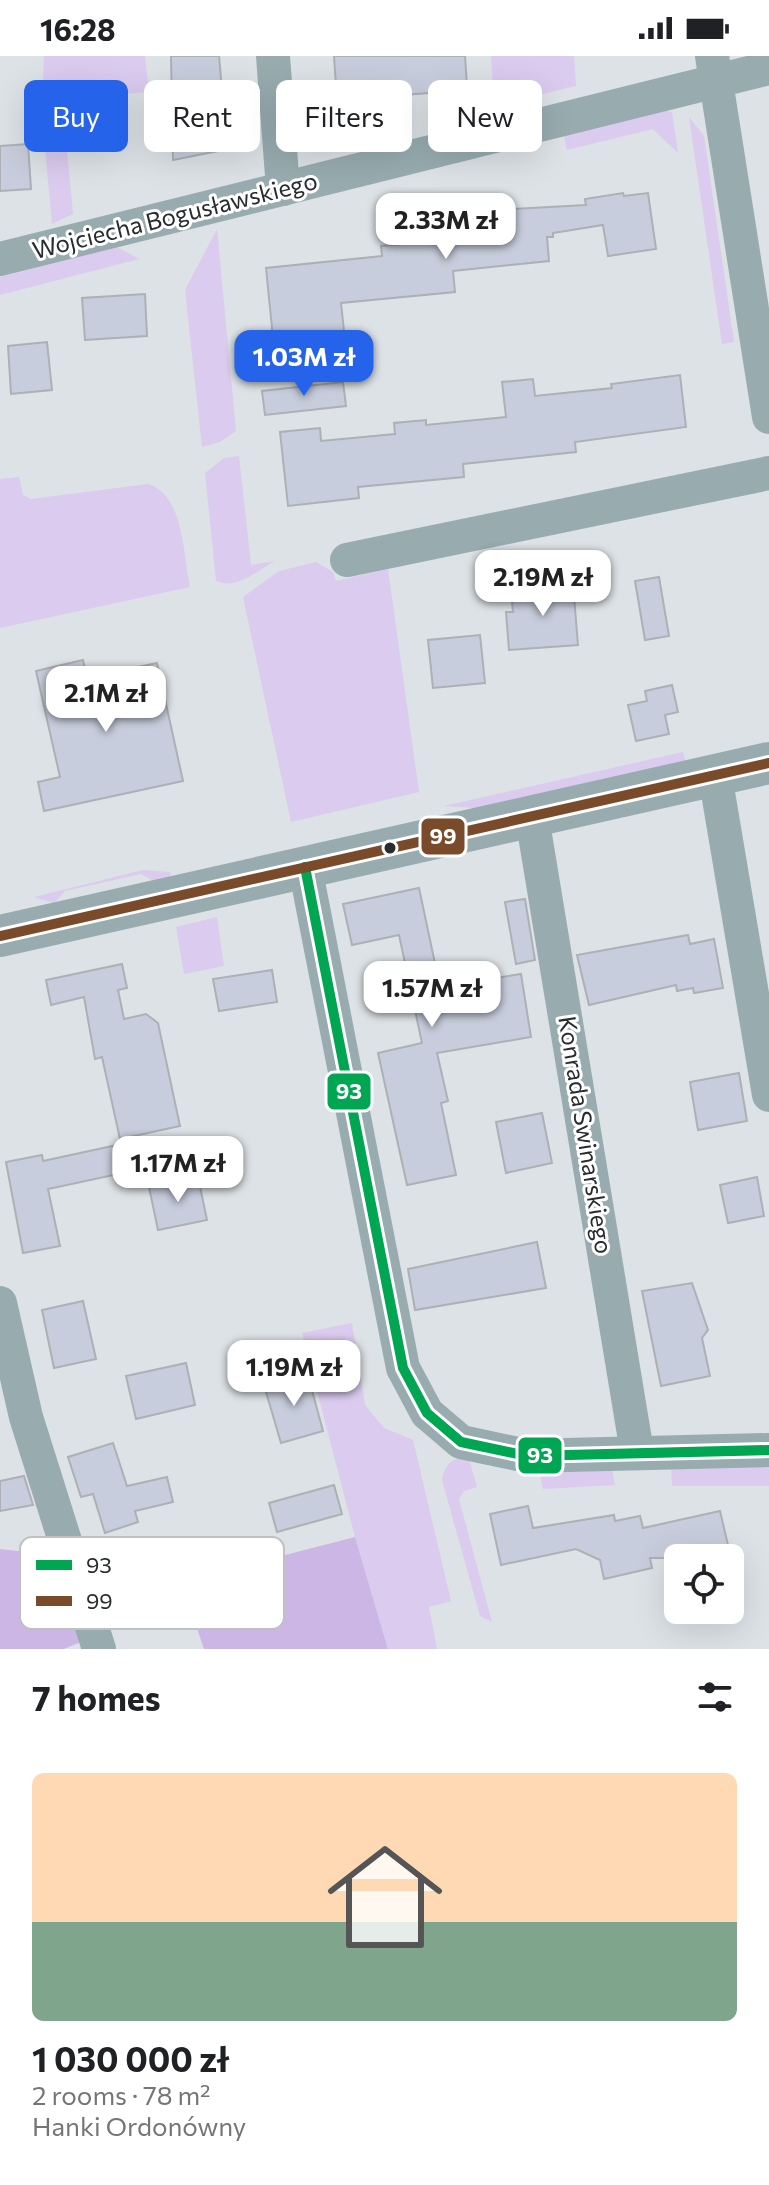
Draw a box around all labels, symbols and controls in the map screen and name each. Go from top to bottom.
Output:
text: 16:28 [40,10,115,47]
chip: Buy [24,80,128,152]
chip: Rent [144,80,260,152]
chip: Filters [276,80,412,152]
chip: New [428,80,542,152]
street label: Wojciecha Bogusławskiego [29,165,320,264]
pin: 2.33M zł [363,193,529,261]
text: 2.33M zł [394,203,498,234]
pin: 1.03M zł [221,330,387,398]
text: 1.03M zł [252,340,356,371]
pin: 2.19M zł [460,550,626,618]
text: 2.19M zł [493,560,593,591]
pin: 2.1M zł [32,666,180,734]
text: 2.1M zł [64,676,148,707]
line badge: 99 [420,817,466,856]
text: 99 [429,822,457,849]
unlabelled marker [382,840,398,856]
pin: 1.57M zł [349,961,515,1029]
text: 1.57M zł [382,971,482,1002]
street label: Konrada Swinarskiego [553,1014,620,1256]
line badge: 93 [326,1072,372,1111]
text: 93 [336,1077,362,1104]
pin: 1.17M zł [95,1136,261,1204]
text: 1.17M zł [130,1146,226,1177]
pin: 1.19M zł [211,1340,377,1408]
text: 1.19M zł [245,1350,343,1381]
line badge: 93 [517,1436,563,1475]
text: 93 [527,1441,553,1468]
legend [20,1537,284,1629]
map controls [664,1544,744,1624]
button: locate [664,1544,744,1624]
text: 93 [86,1551,112,1578]
text: 99 [86,1587,113,1614]
icon: filters [693,1675,737,1719]
text: 7 homes [32,1676,161,1718]
icon: home [313,1825,457,1969]
text: 1 030 000 zł [32,2037,229,2079]
text: 2 rooms · 78 m² [32,2079,211,2110]
text: Hanki Ordonówny [32,2110,246,2141]

